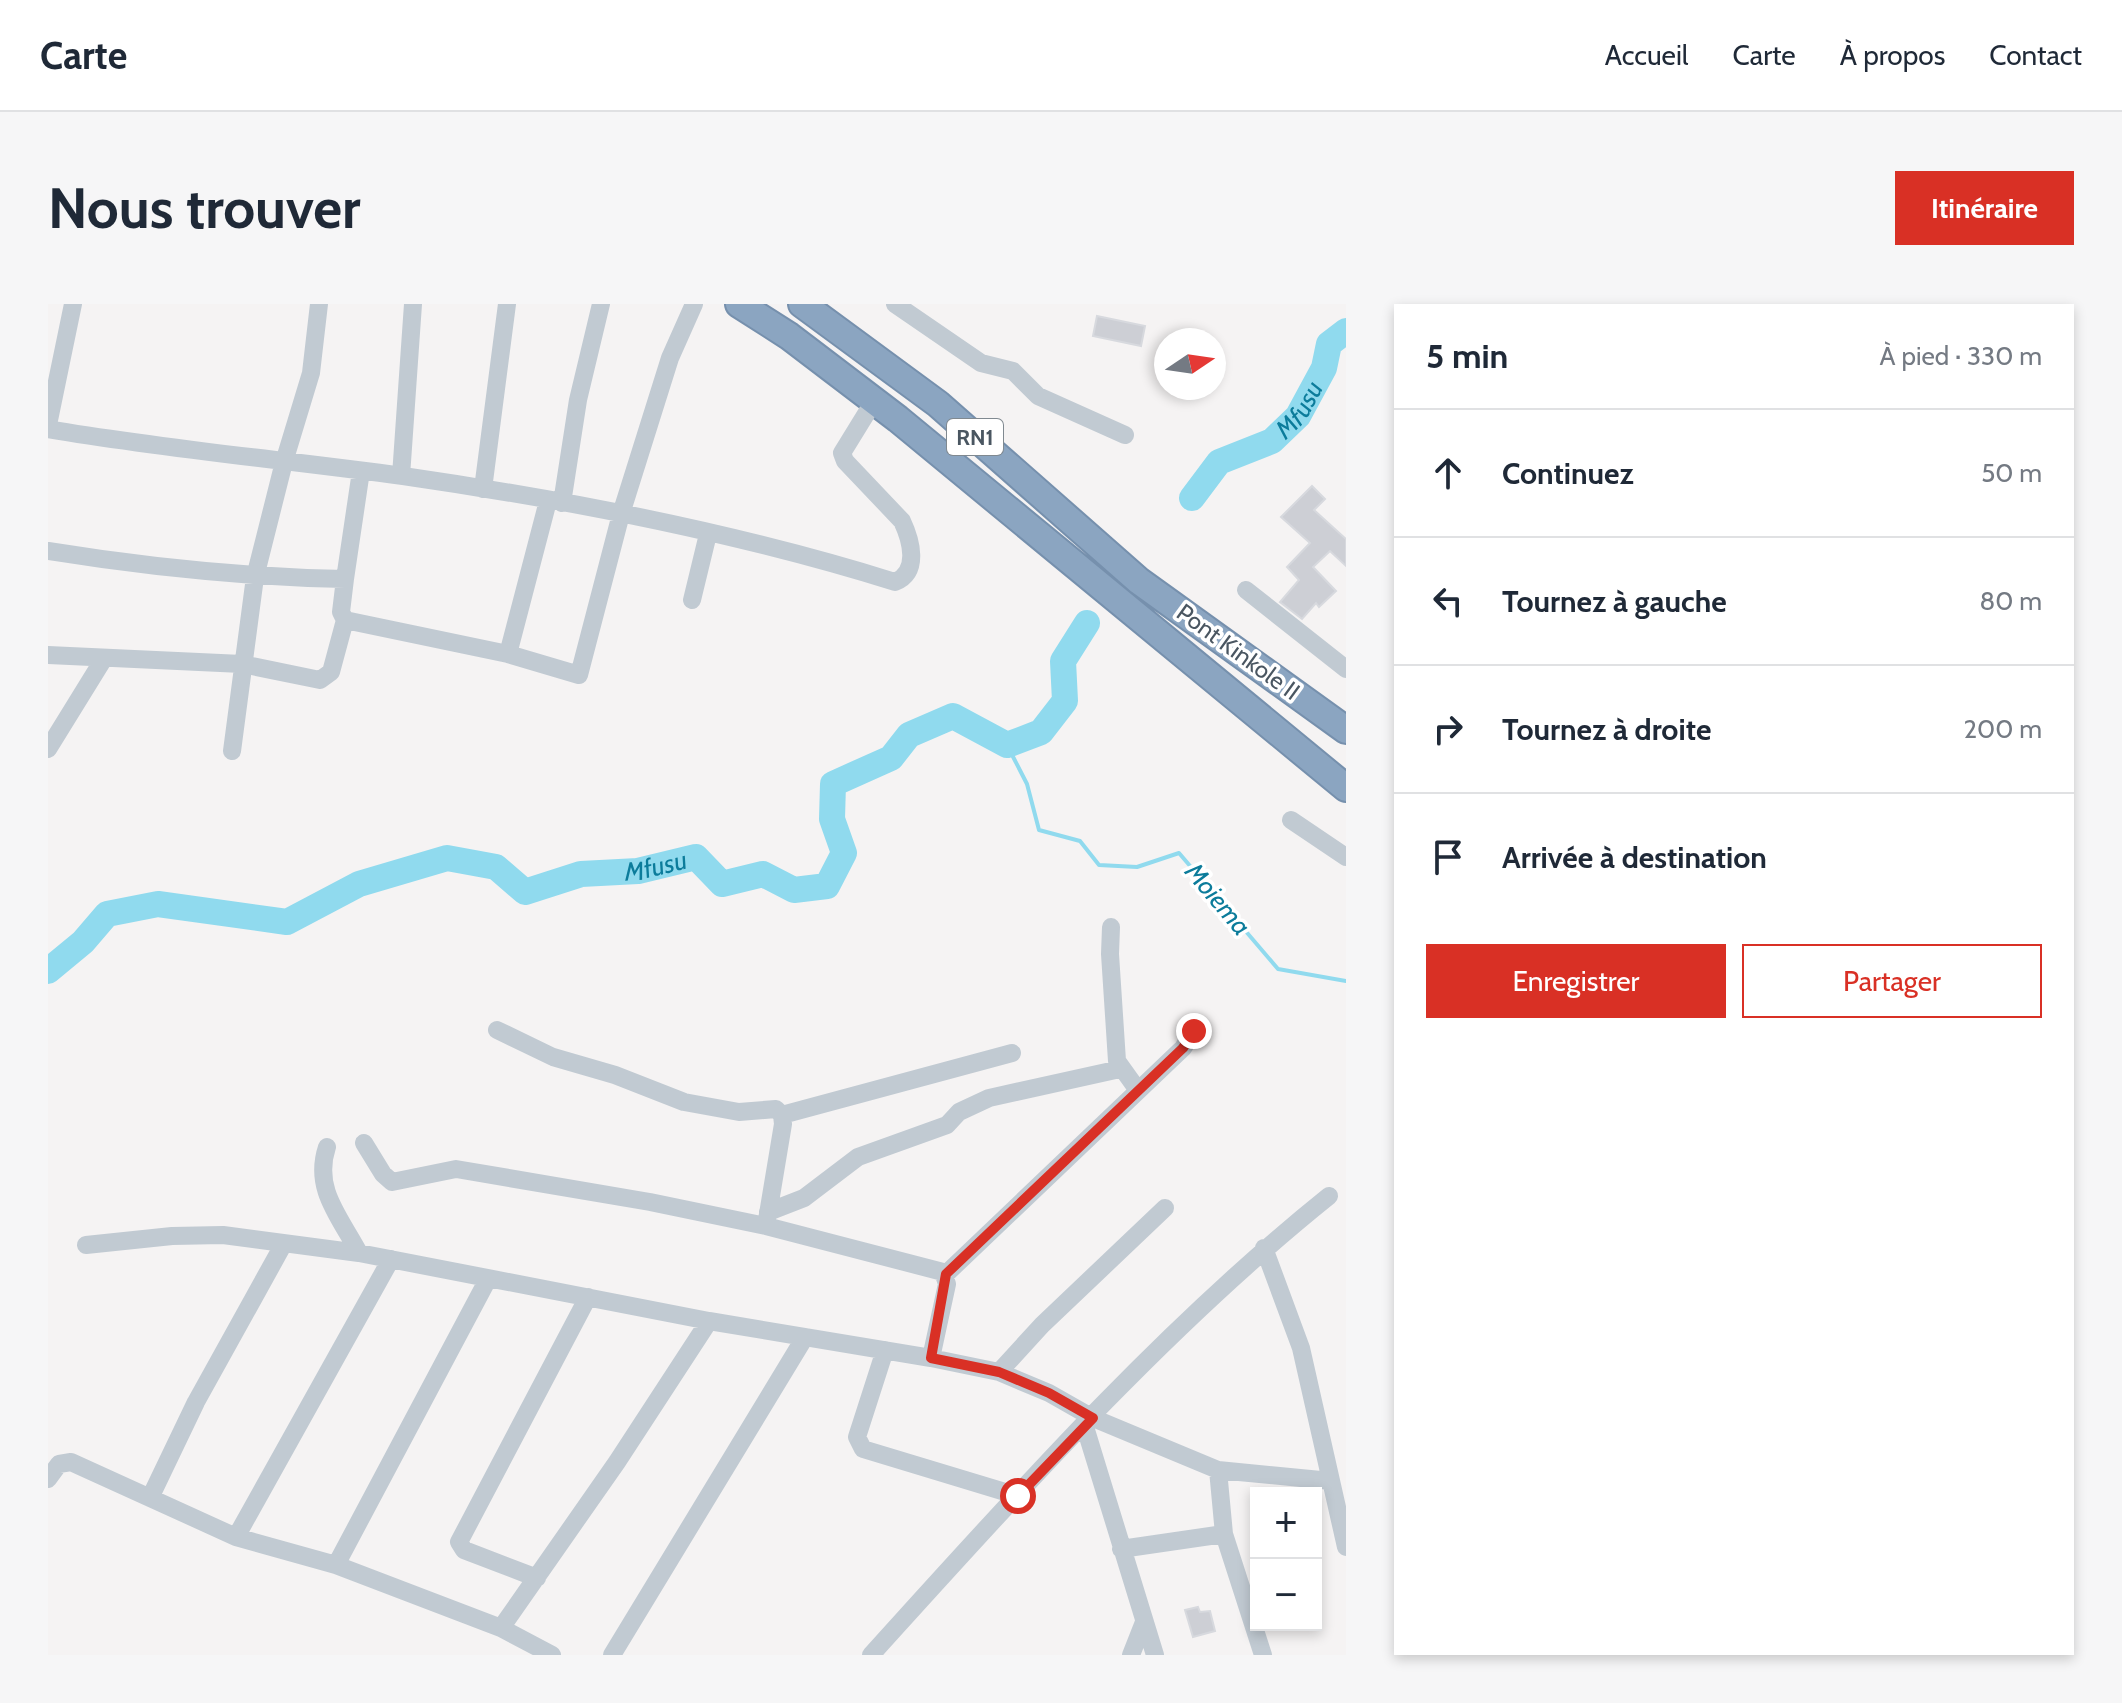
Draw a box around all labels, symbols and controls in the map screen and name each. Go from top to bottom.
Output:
text: Carte [40,32,127,79]
text: Accueil [1605,38,1688,72]
text: Carte [1732,38,1796,72]
text: À propos [1840,38,1945,72]
text: Contact [1989,38,2082,72]
button: Itinéraire [1895,171,2074,245]
text: Nous trouver [48,174,361,242]
north arrow [1154,328,1226,400]
text: 5 min [1426,335,1508,377]
text: À pied · 330 m [1880,340,2042,372]
water label: Mfusu [1268,375,1330,446]
road number: RN1 [947,419,1003,455]
icon: ahead [1426,451,1470,495]
text: Continuez [1502,455,1634,492]
text: 50 m [1981,457,2042,489]
icon: left [1426,579,1470,623]
text: Tournez à gauche [1502,583,1727,620]
text: 80 m [1979,585,2042,617]
street label: Pont Kinkole II [1171,597,1305,706]
icon: right [1426,707,1470,751]
text: Tournez à droite [1502,711,1711,748]
text: 200 m [1963,713,2042,745]
icon: arrive [1426,835,1470,879]
text: Arrivée à destination [1502,839,1767,876]
water label: Mfusu [623,844,690,888]
water label: Moiema [1178,855,1258,942]
button: Enregistrer [1426,944,1726,1018]
button: Partager [1742,944,2042,1018]
route end [1176,1013,1212,1049]
route start [1000,1478,1036,1514]
map controls [1250,1487,1322,1631]
button: + [1250,1487,1322,1559]
button: − [1250,1559,1322,1631]

